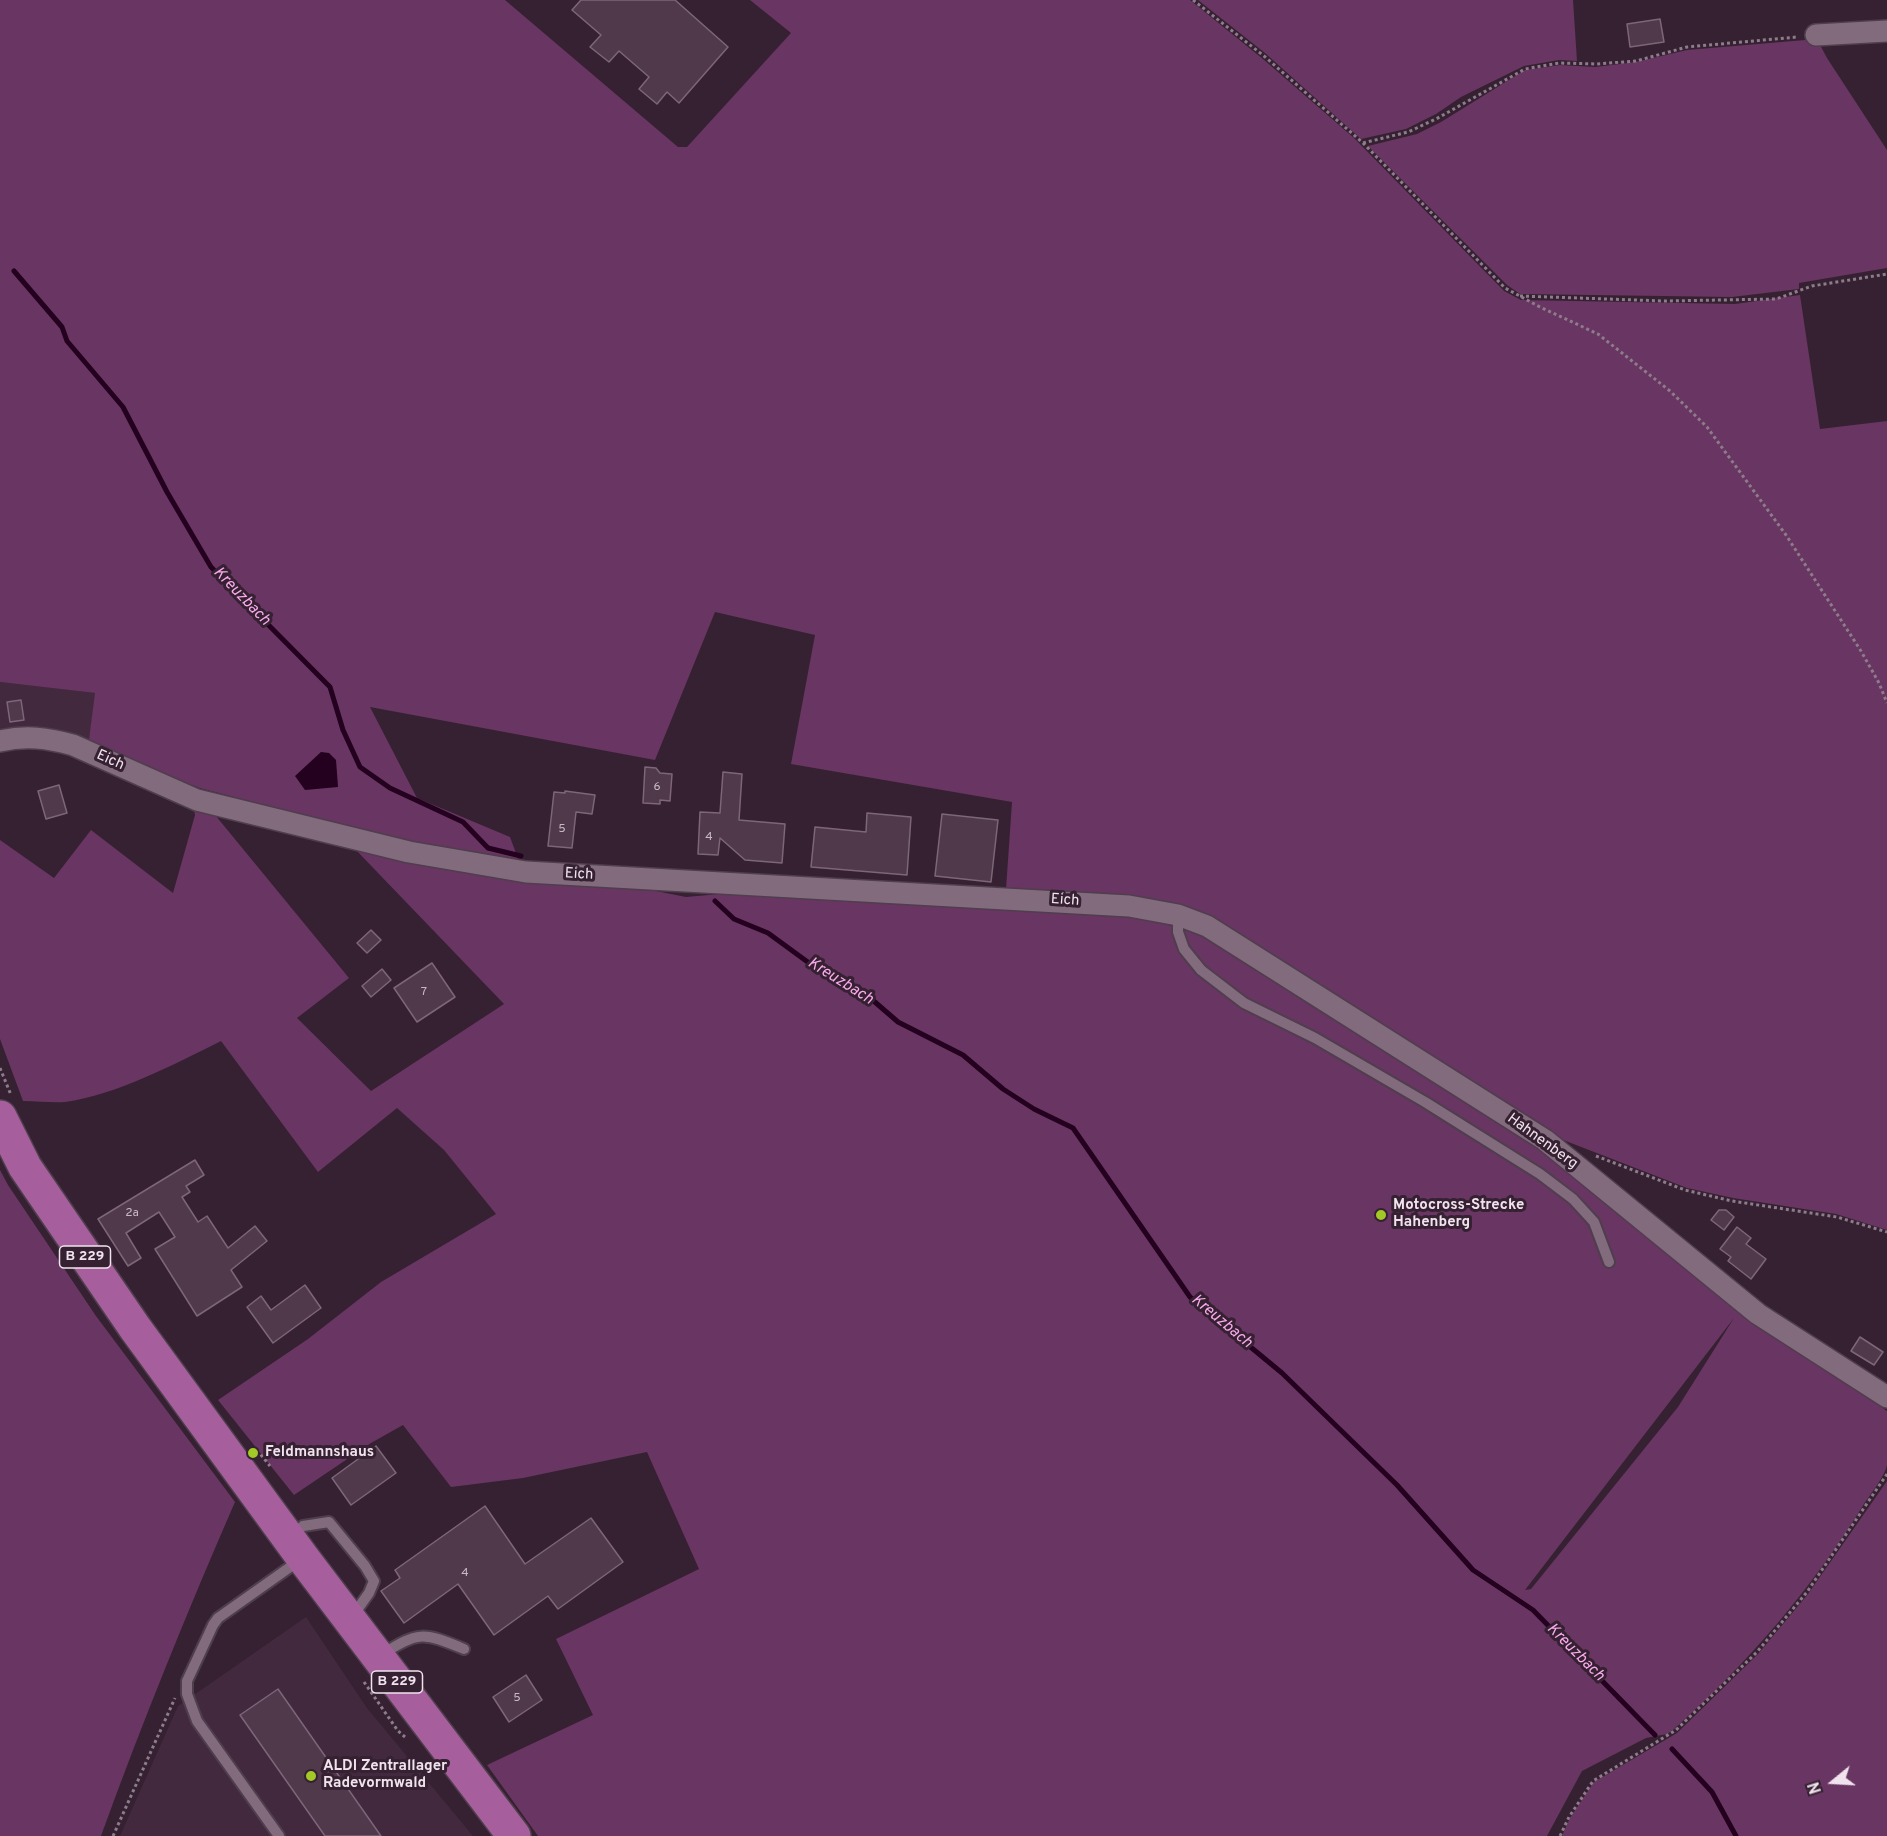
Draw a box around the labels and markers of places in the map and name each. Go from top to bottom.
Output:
place label: Motocross-Strecke Hahenberg [1393,1197,1524,1232]
marker: Motocross-Strecke Hahenberg [1374,1208,1388,1222]
place label: Feldmannshaus [265,1444,374,1462]
marker: Feldmannshaus [246,1446,260,1460]
place label: ALDI Zentrallager Radevormwald [323,1758,447,1793]
marker: ALDI Zentrallager Radevormwald [304,1769,318,1783]

